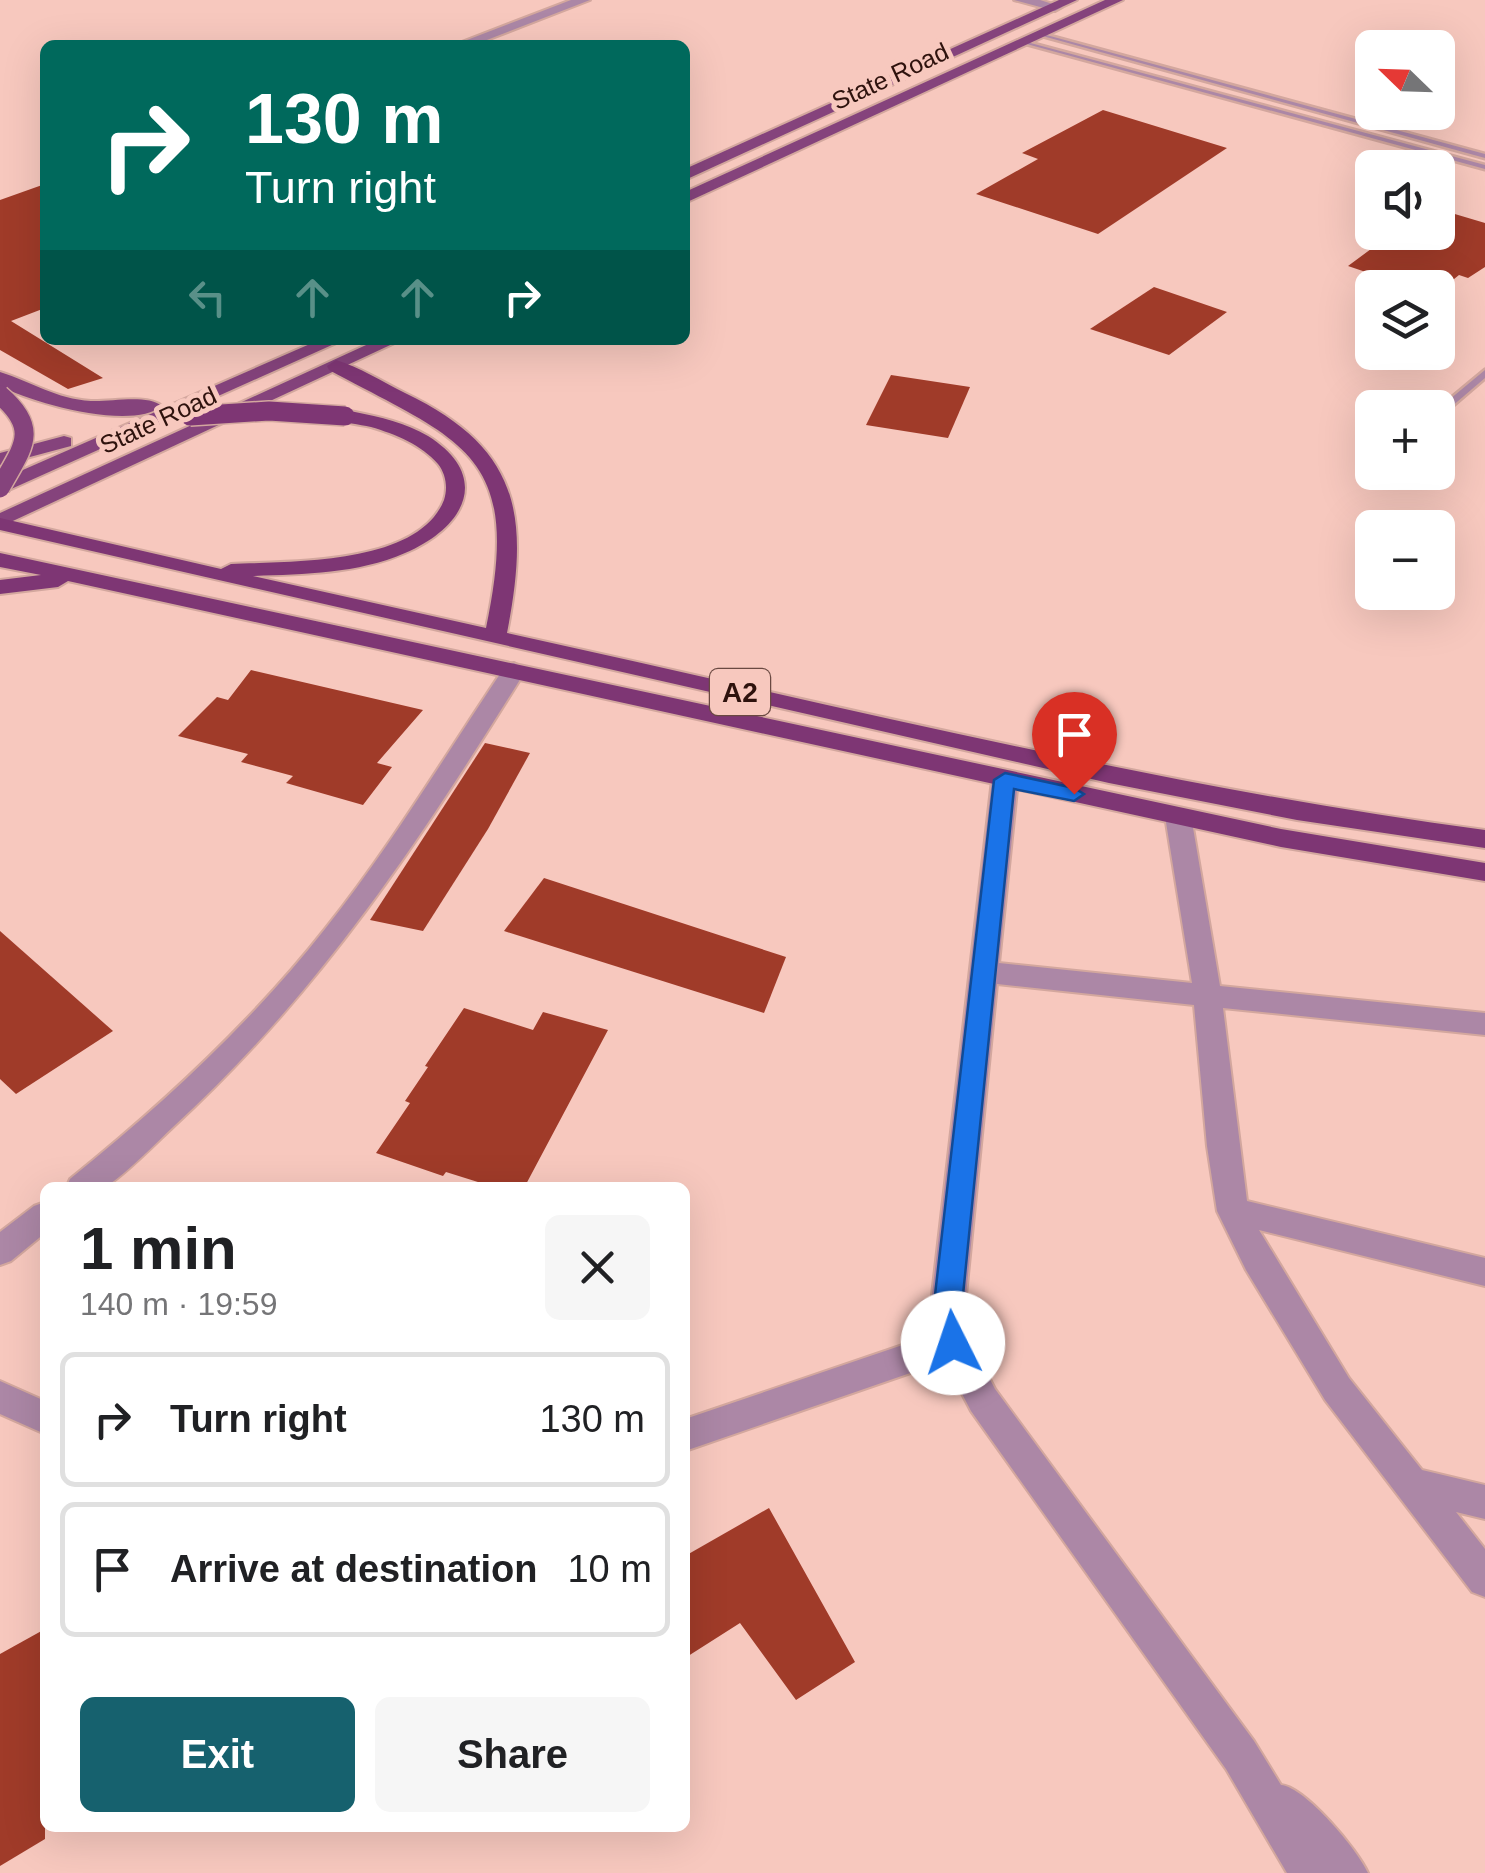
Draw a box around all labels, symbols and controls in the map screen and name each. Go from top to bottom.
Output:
north arrow [1355,30,1455,130]
map controls [1355,30,1455,610]
street label: State Road [827,37,953,115]
icon: right [80,80,210,210]
text: 130 m [245,80,443,158]
button: sound [1355,150,1455,250]
text: Turn right [245,162,436,213]
icon: left [180,270,235,325]
icon: ahead [285,270,340,325]
icon: ahead [390,270,445,325]
icon: right [495,270,550,325]
button: layers [1355,270,1455,370]
street label: State Road [95,381,221,459]
button: + [1355,390,1455,490]
button: − [1355,510,1455,610]
road number: A2 [710,669,770,715]
pin [1032,692,1117,795]
icon: arrive [1047,707,1102,762]
text: 1 min [80,1215,237,1282]
button: close [545,1215,650,1320]
text: 140 m · 19:59 [80,1286,277,1322]
position arrow [901,1291,1005,1395]
icon: right [85,1392,140,1447]
text: Turn right [170,1398,347,1440]
text: 130 m [539,1398,645,1440]
icon: arrive [85,1542,140,1597]
text: Arrive at destination [170,1548,537,1590]
text: 10 m [567,1548,652,1590]
button: Exit [80,1697,355,1812]
button: Share [375,1697,650,1812]

